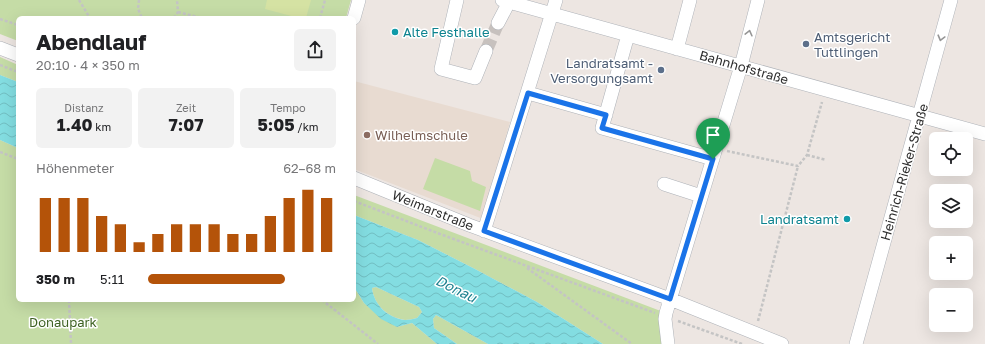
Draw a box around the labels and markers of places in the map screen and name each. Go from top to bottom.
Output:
place label: Alte Festhalle [403,24,490,40]
marker: Alte Festhalle [390,27,400,37]
place label: Amtsgericht Tuttlingen [814,29,890,60]
marker: Amtsgericht Tuttlingen [801,39,811,49]
place label: Landratsamt - Versorgungsamt [550,55,653,86]
marker: Landratsamt - Versorgungsamt [656,65,666,75]
pin [696,118,730,159]
place label: Wilhelmschule [375,127,468,143]
marker: Wilhelmschule [362,130,372,140]
place label: Landratsamt [760,211,839,227]
marker: Landratsamt [842,214,852,224]

